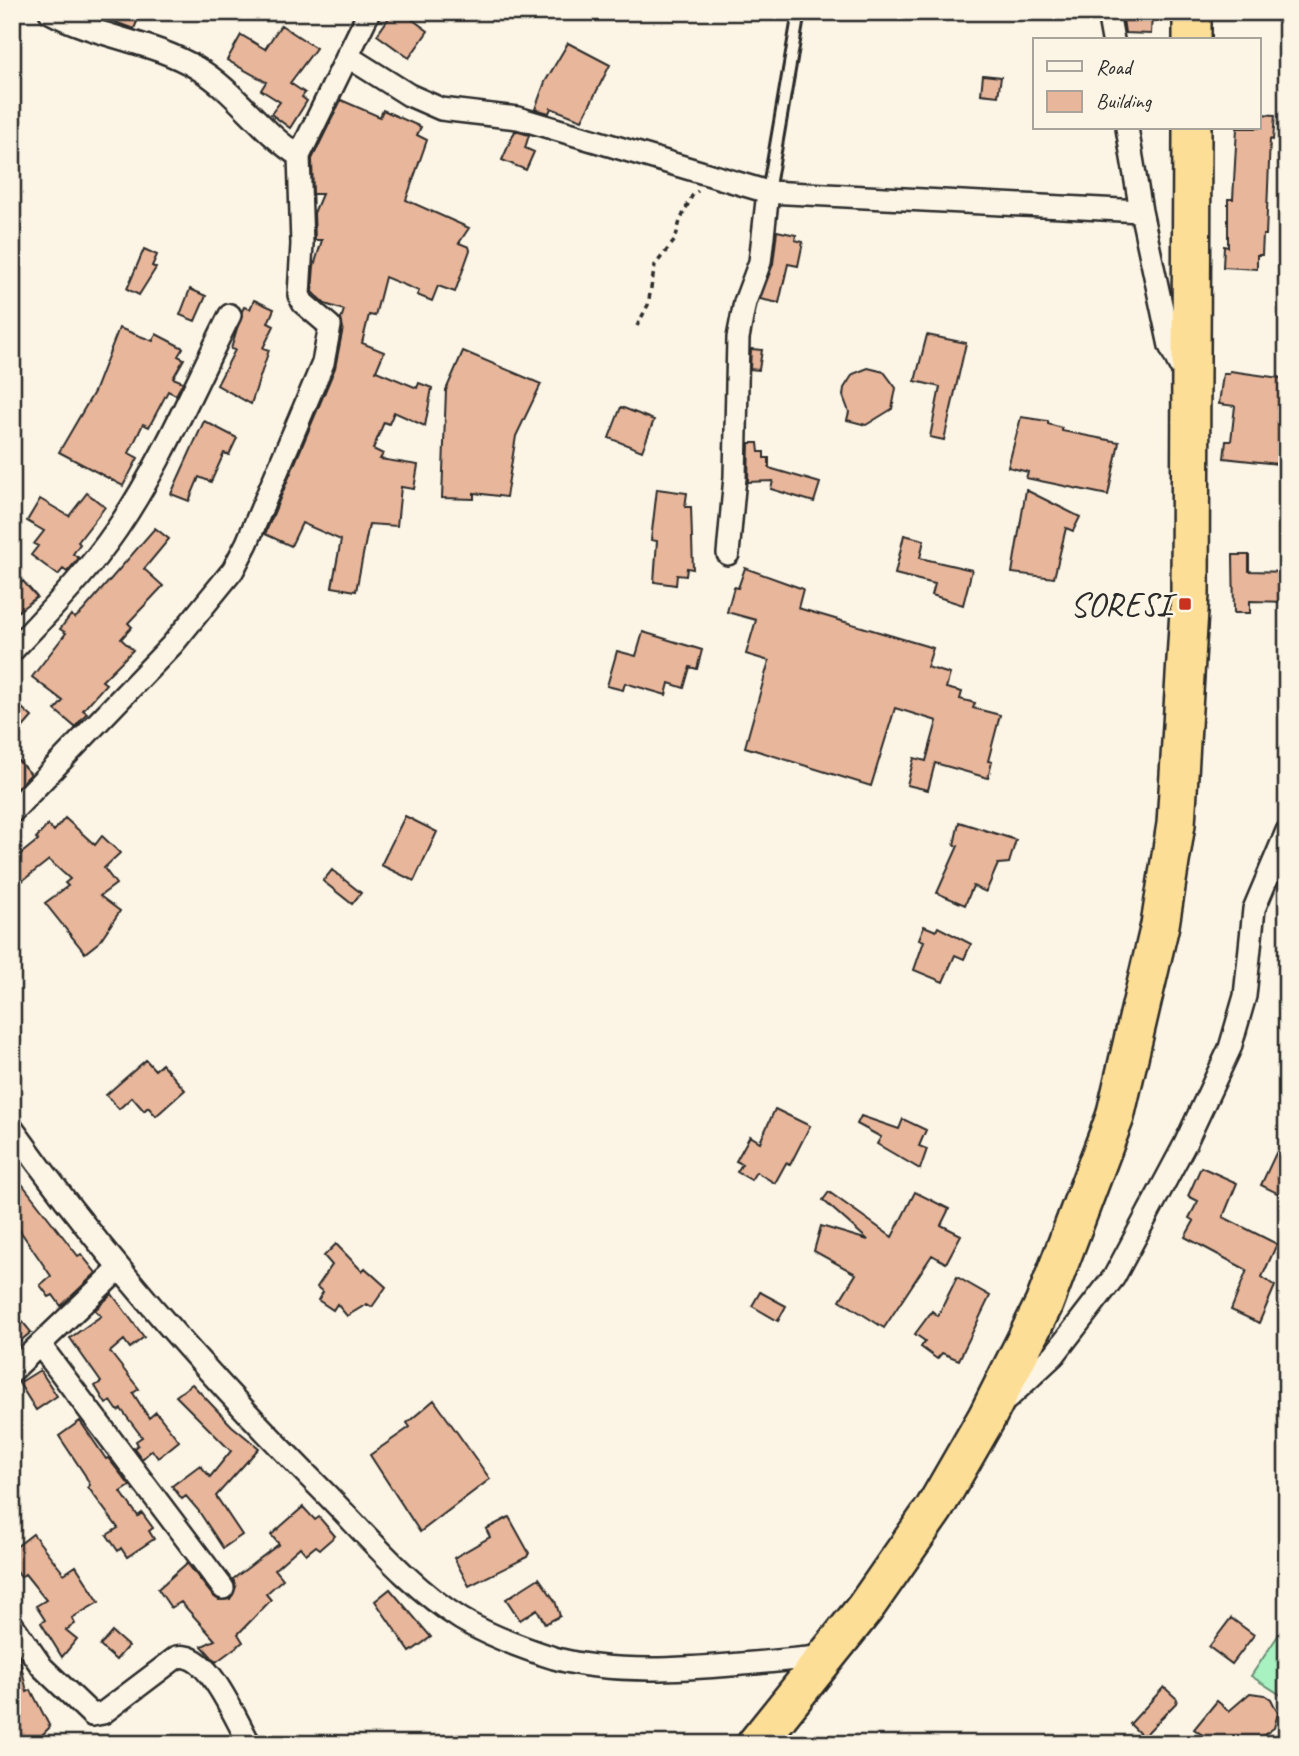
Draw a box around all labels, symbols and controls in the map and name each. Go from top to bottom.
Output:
legend [1033,38,1260,130]
text: Road [1096,54,1135,80]
text: Building [1096,88,1153,114]
place label: SORESI [1070,582,1178,627]
marker: SORESI [1177,596,1193,612]

